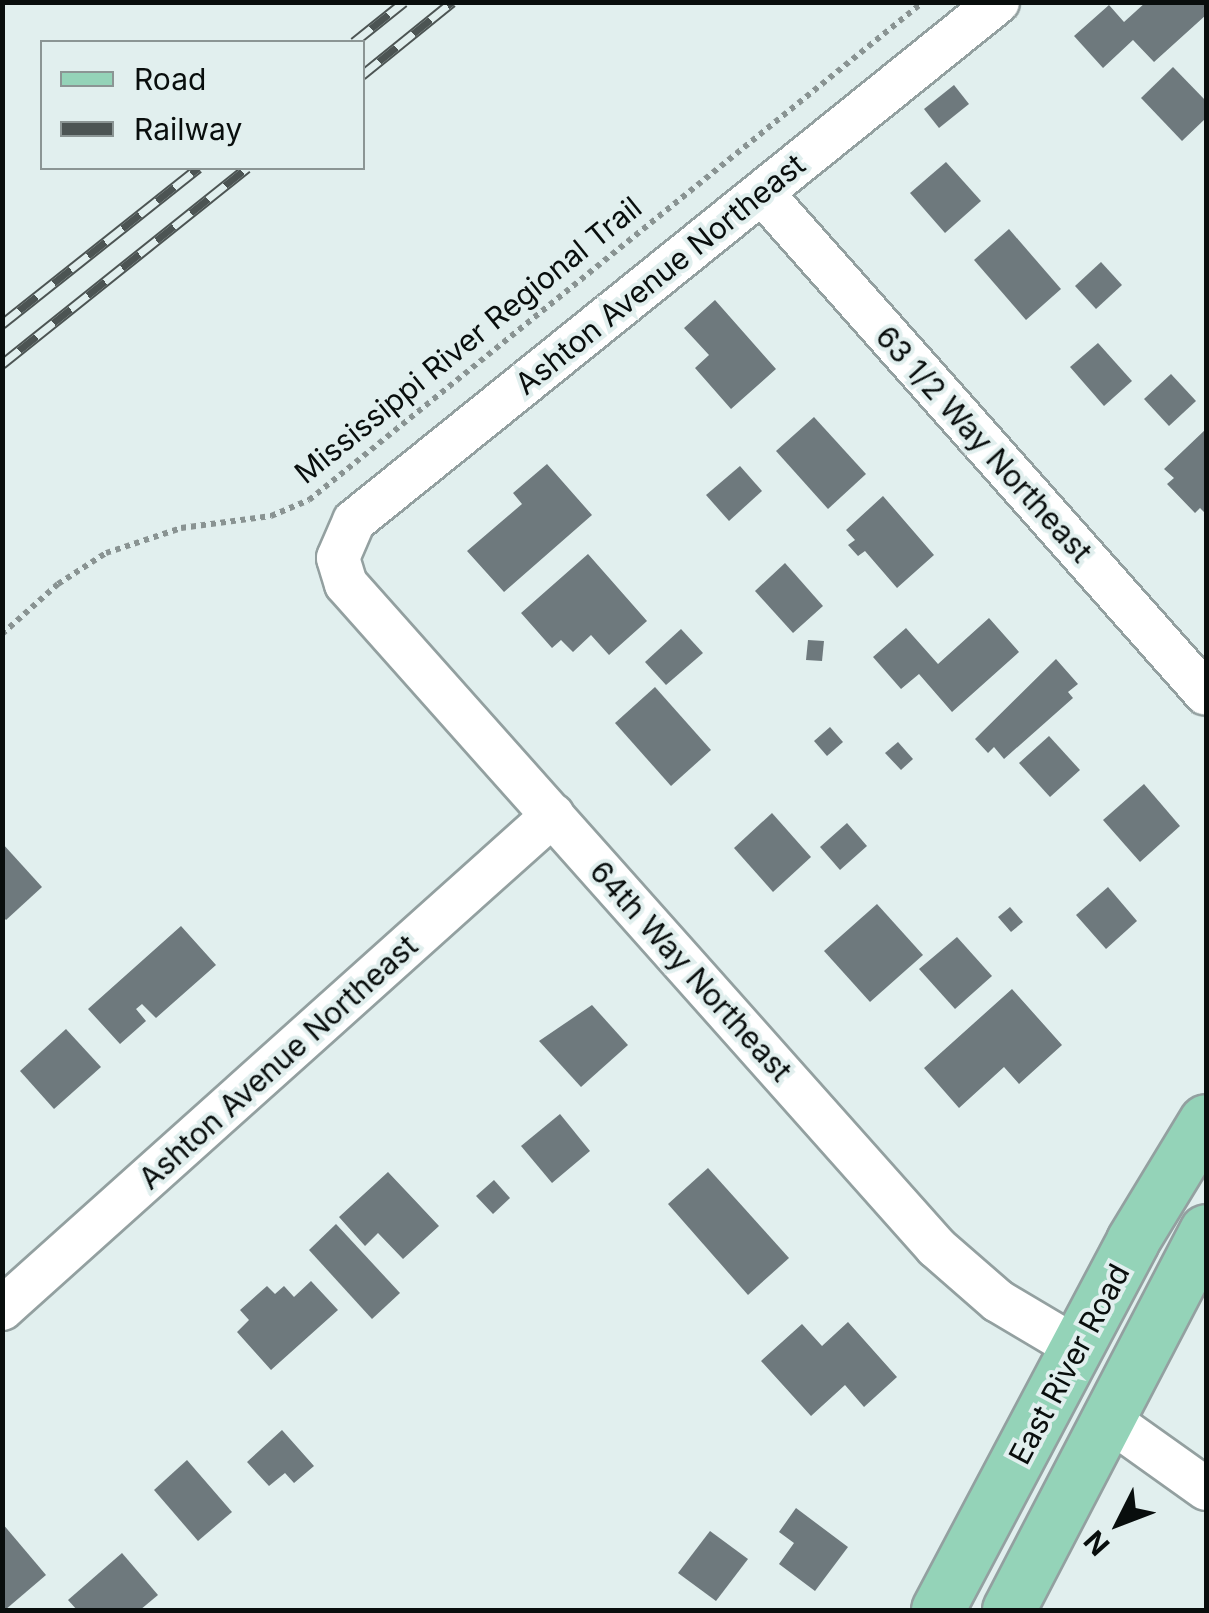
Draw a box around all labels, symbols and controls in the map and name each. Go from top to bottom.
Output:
legend [40,40,365,170]
text: Road [134,61,206,97]
text: Railway [134,111,242,147]
street label: Ashton Avenue Northeast [508,146,812,402]
street label: Mississippi River Regional Trail [288,189,648,491]
street label: 63 1/2 Way Northeast [868,319,1100,569]
street label: 64th Way Northeast [583,853,799,1089]
street label: Ashton Avenue Northeast [131,928,425,1196]
street label: East River Road [1001,1258,1137,1470]
north arrow [1069,1473,1169,1573]
text: N [1077,1524,1116,1562]

